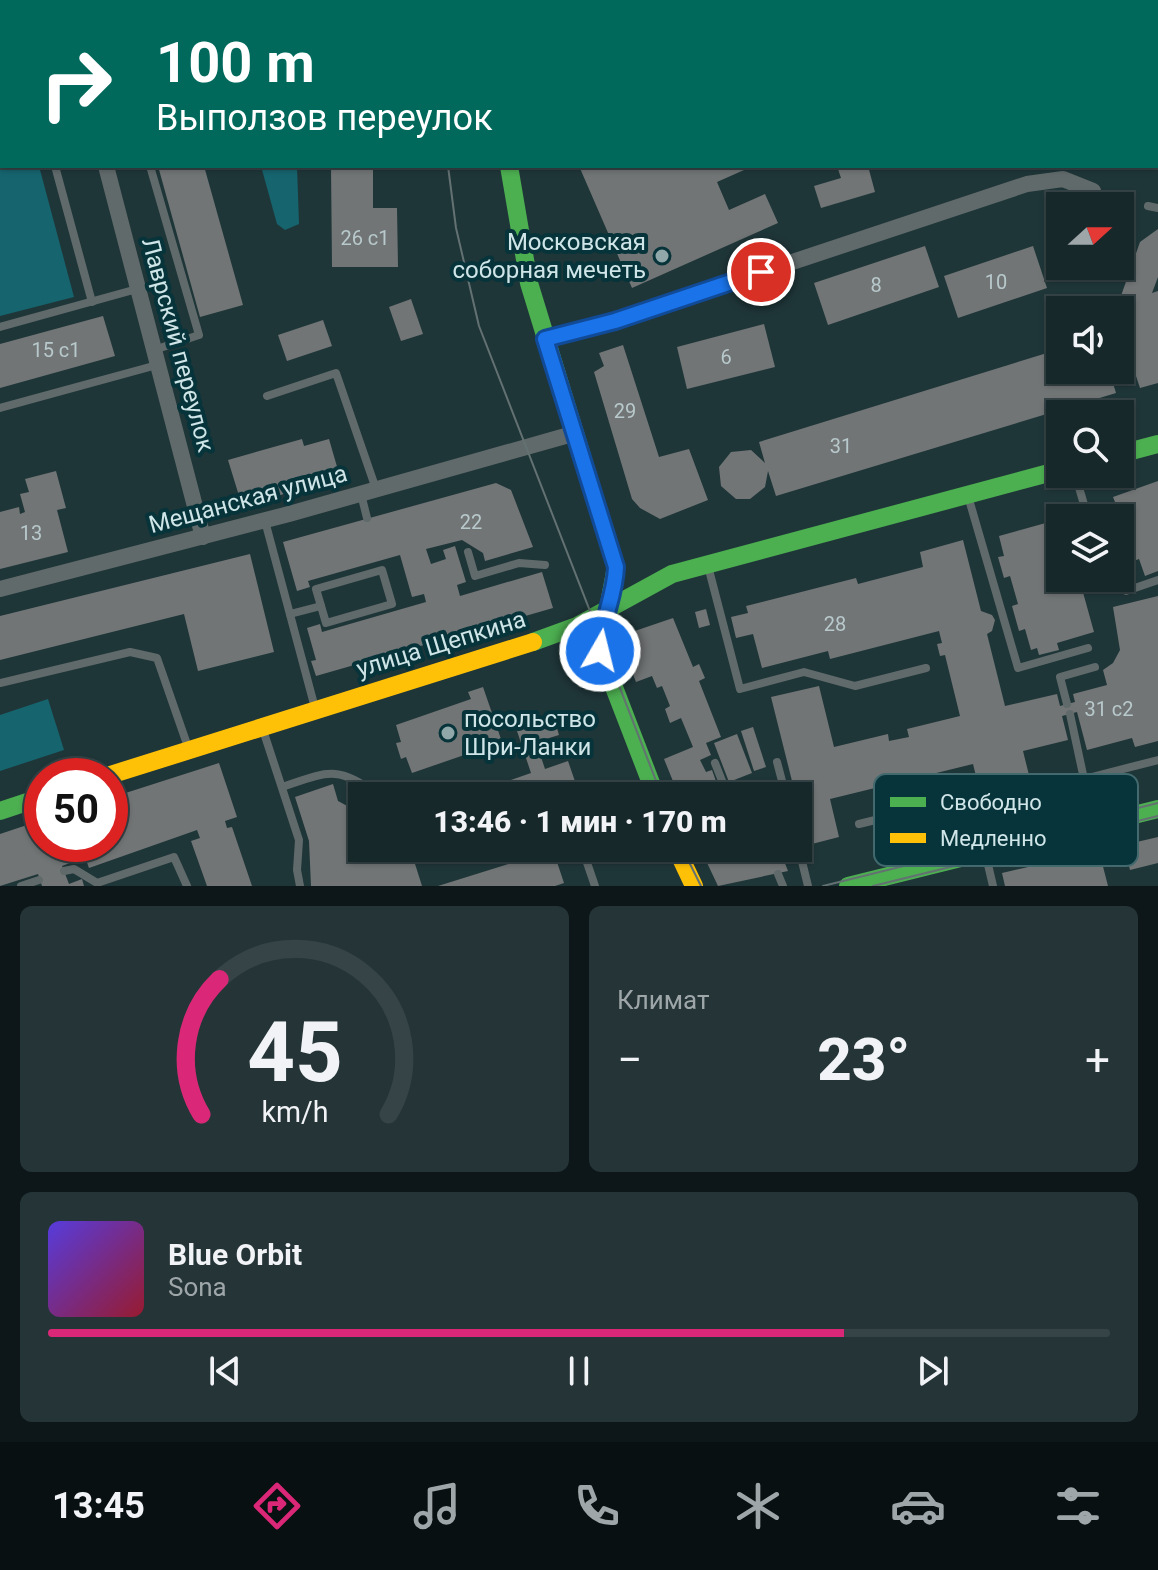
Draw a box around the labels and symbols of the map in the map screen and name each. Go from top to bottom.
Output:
north arrow [1046,192,1134,280]
house number: 26 с1 [340,226,390,250]
place label: Московская соборная мечеть [453,228,646,284]
street label: Лаврский переулок [136,235,220,455]
pin [727,238,795,306]
marker: Московская соборная мечеть [653,247,671,265]
house number: 10 [985,270,1007,294]
house number: 8 [870,273,882,297]
house number: 15 с1 [31,338,81,362]
house number: 6 [720,345,732,369]
house number: 29 [614,399,636,423]
house number: 31 [830,434,852,458]
street label: Мещанская улица [146,459,350,539]
house number: 22 [460,510,482,534]
house number: 13 [20,521,42,545]
street label: улица Щепкина [353,605,529,683]
position arrow [558,609,642,693]
house number: 28 [824,612,846,636]
house number: 31 с2 [1084,697,1134,721]
place label: посольство Шри-Ланки [464,705,596,761]
marker: посольство Шри-Ланки [439,724,457,742]
speed limit sign: 50 [24,758,128,862]
legend [874,774,1138,866]
text: Свободно [940,790,1042,815]
text: Медленно [940,826,1046,851]

